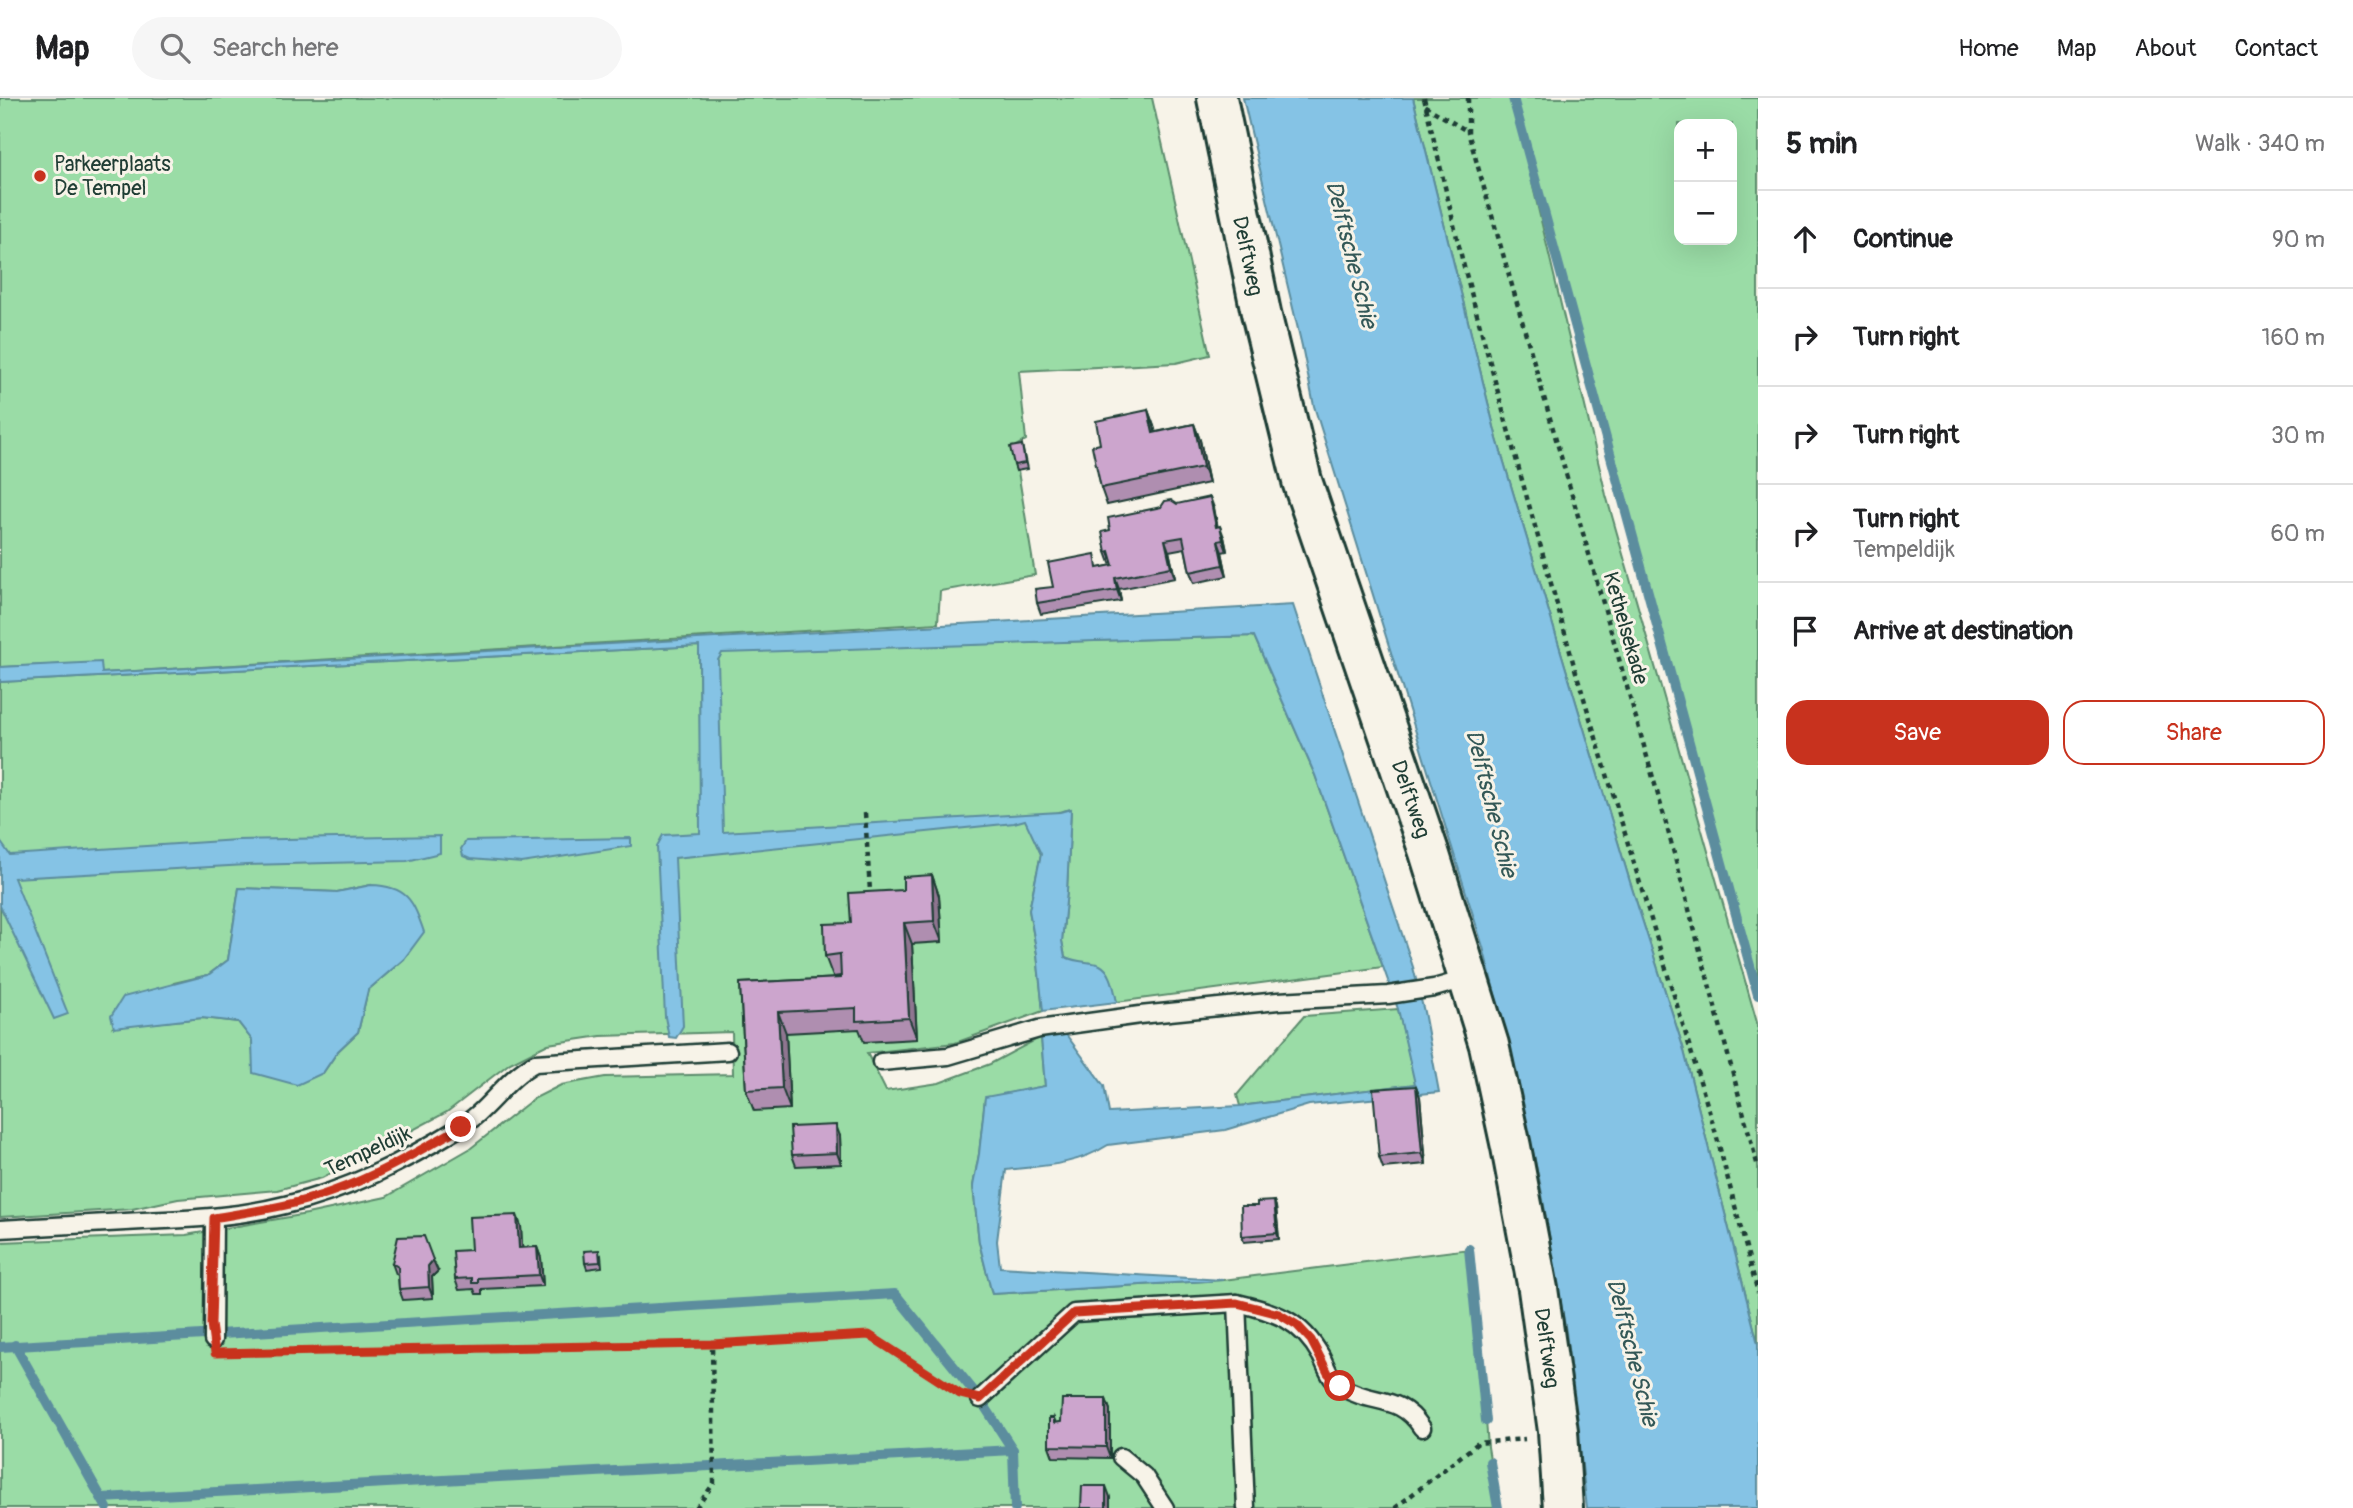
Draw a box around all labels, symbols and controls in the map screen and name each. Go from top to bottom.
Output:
search box [132,17,622,80]
text: Map [35,28,90,69]
icon: search [156,29,194,67]
text: Search here [212,32,339,64]
text: Home [1958,34,2019,63]
text: Map [2057,34,2097,63]
text: About [2135,34,2197,63]
text: Contact [2235,34,2318,63]
map controls [1674,119,1737,245]
button: + [1674,119,1737,182]
text: 5 min [1786,125,1857,162]
text: Walk · 340 m [2195,129,2325,158]
place label: Parkeerplaats De Tempel [54,151,171,202]
marker: Parkeerplaats De Tempel [32,168,48,184]
water label: Delftsche Schie [1319,178,1384,333]
button: − [1674,182,1737,245]
street label: Delftweg [1226,214,1269,298]
icon: ahead [1786,220,1824,258]
text: Continue [1853,223,1953,255]
text: 90 m [2272,225,2325,254]
icon: right [1786,318,1824,356]
text: Turn right [1853,321,1959,353]
text: 160 m [2261,323,2325,352]
icon: right [1786,416,1824,454]
text: Turn right [1853,419,1959,451]
text: 30 m [2271,421,2325,450]
text: Turn right [1853,503,1959,535]
icon: right [1786,514,1824,552]
text: 60 m [2270,519,2325,548]
text: Tempeldijk [1853,535,1955,564]
street label: Kethelsekade [1597,569,1655,688]
icon: arrive [1786,612,1824,650]
text: Arrive at destination [1853,615,2073,647]
button: Save [1786,700,2049,765]
button: Share [2063,700,2325,765]
water label: Delftsche Schie [1459,727,1524,882]
street label: Delftweg [1385,757,1436,842]
route end [445,1111,476,1142]
street label: Tempeldijk [320,1119,416,1183]
water label: Delftsche Schie [1600,1276,1665,1431]
street label: Delftweg [1528,1306,1565,1390]
route start [1324,1370,1355,1401]

